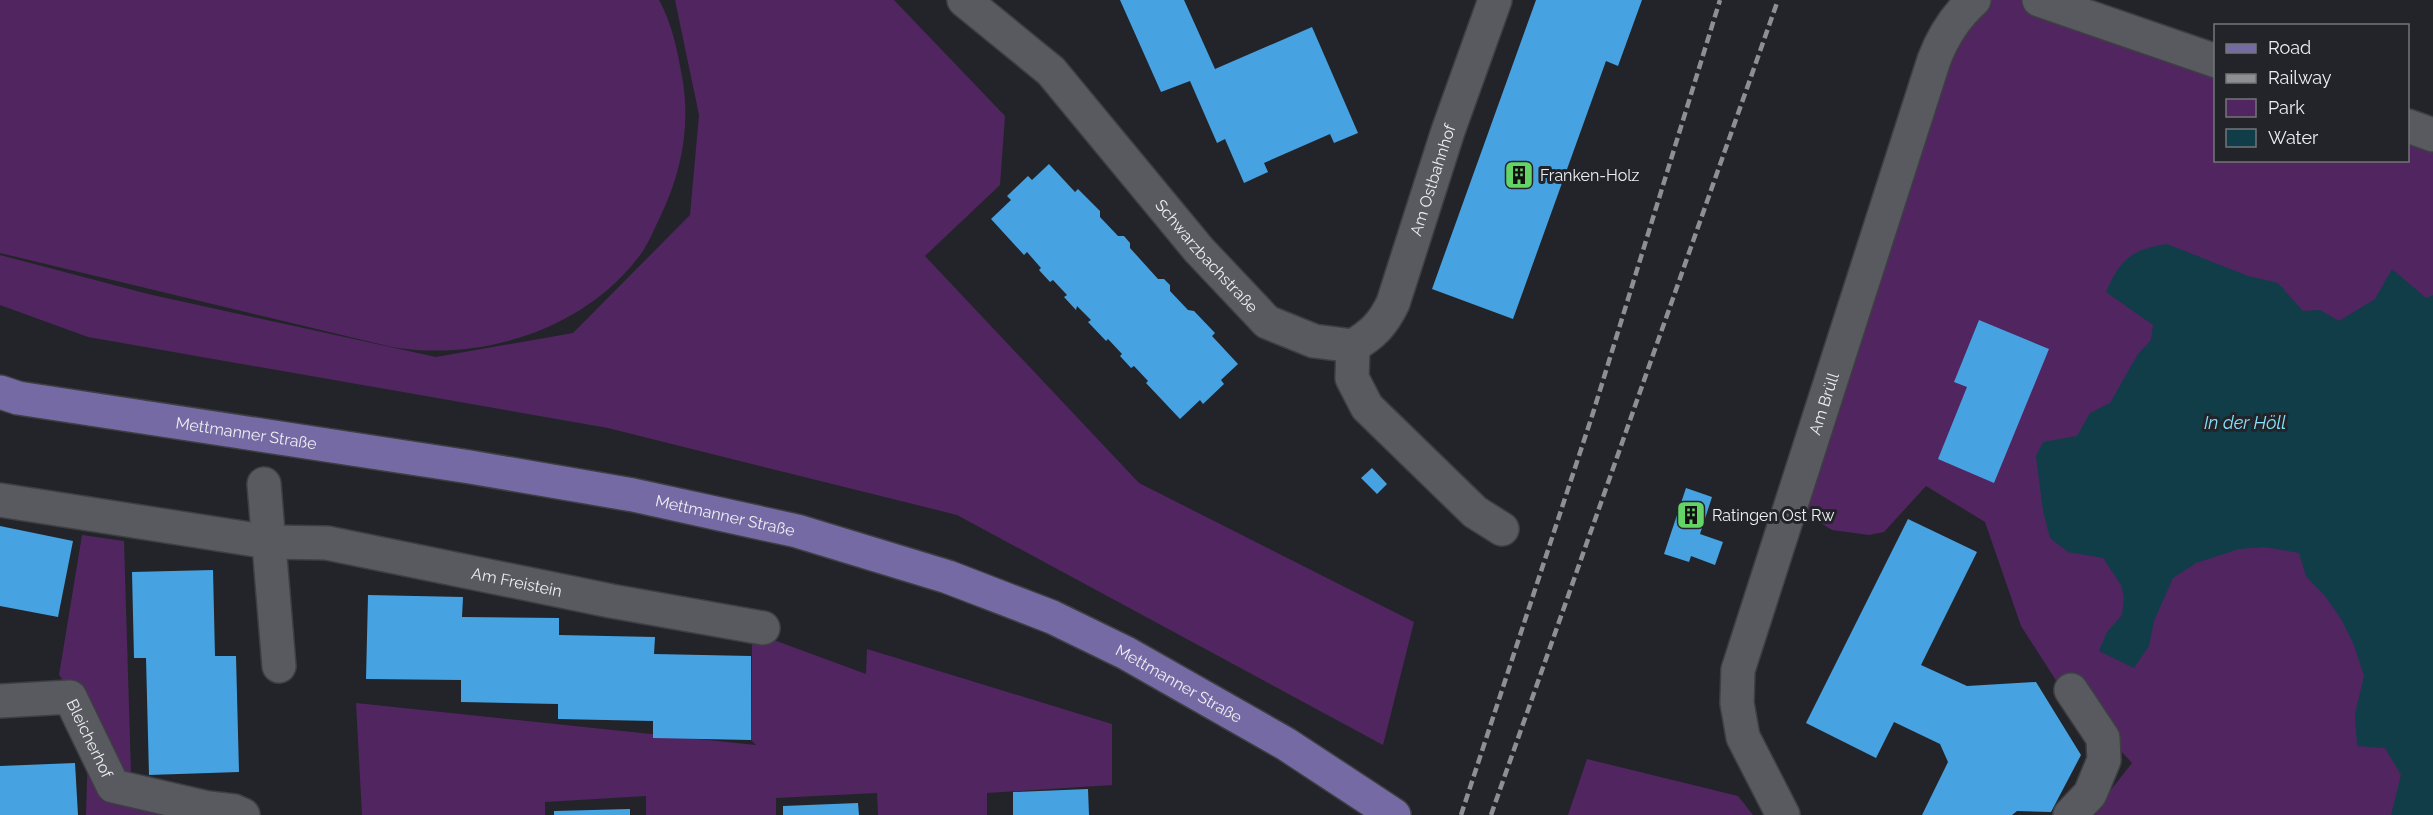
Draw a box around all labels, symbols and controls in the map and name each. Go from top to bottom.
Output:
legend [2214,24,2409,162]
text: Road [2268,37,2311,58]
text: Railway [2268,67,2332,88]
text: Park [2268,97,2305,118]
street label: Am Ostbahnhof [1406,121,1460,238]
text: Water [2268,127,2319,148]
building icon: Franken-Holz [1503,159,1535,191]
place label: Franken-Holz [1540,166,1640,185]
street label: Schwarzbachstraße [1151,196,1262,316]
street label: Am Brüll [1805,370,1843,437]
water label: In der Höll [2204,412,2286,433]
street label: Mettmanner Straße [175,413,318,453]
street label: Mettmanner Straße [654,491,797,540]
building icon: Ratingen Ost Rw [1675,499,1707,531]
place label: Ratingen Ost Rw [1712,506,1835,525]
street label: Am Freistein [470,564,564,601]
street label: Mettmanner Straße [1112,640,1245,727]
street label: Bleicherhof [62,696,117,782]

